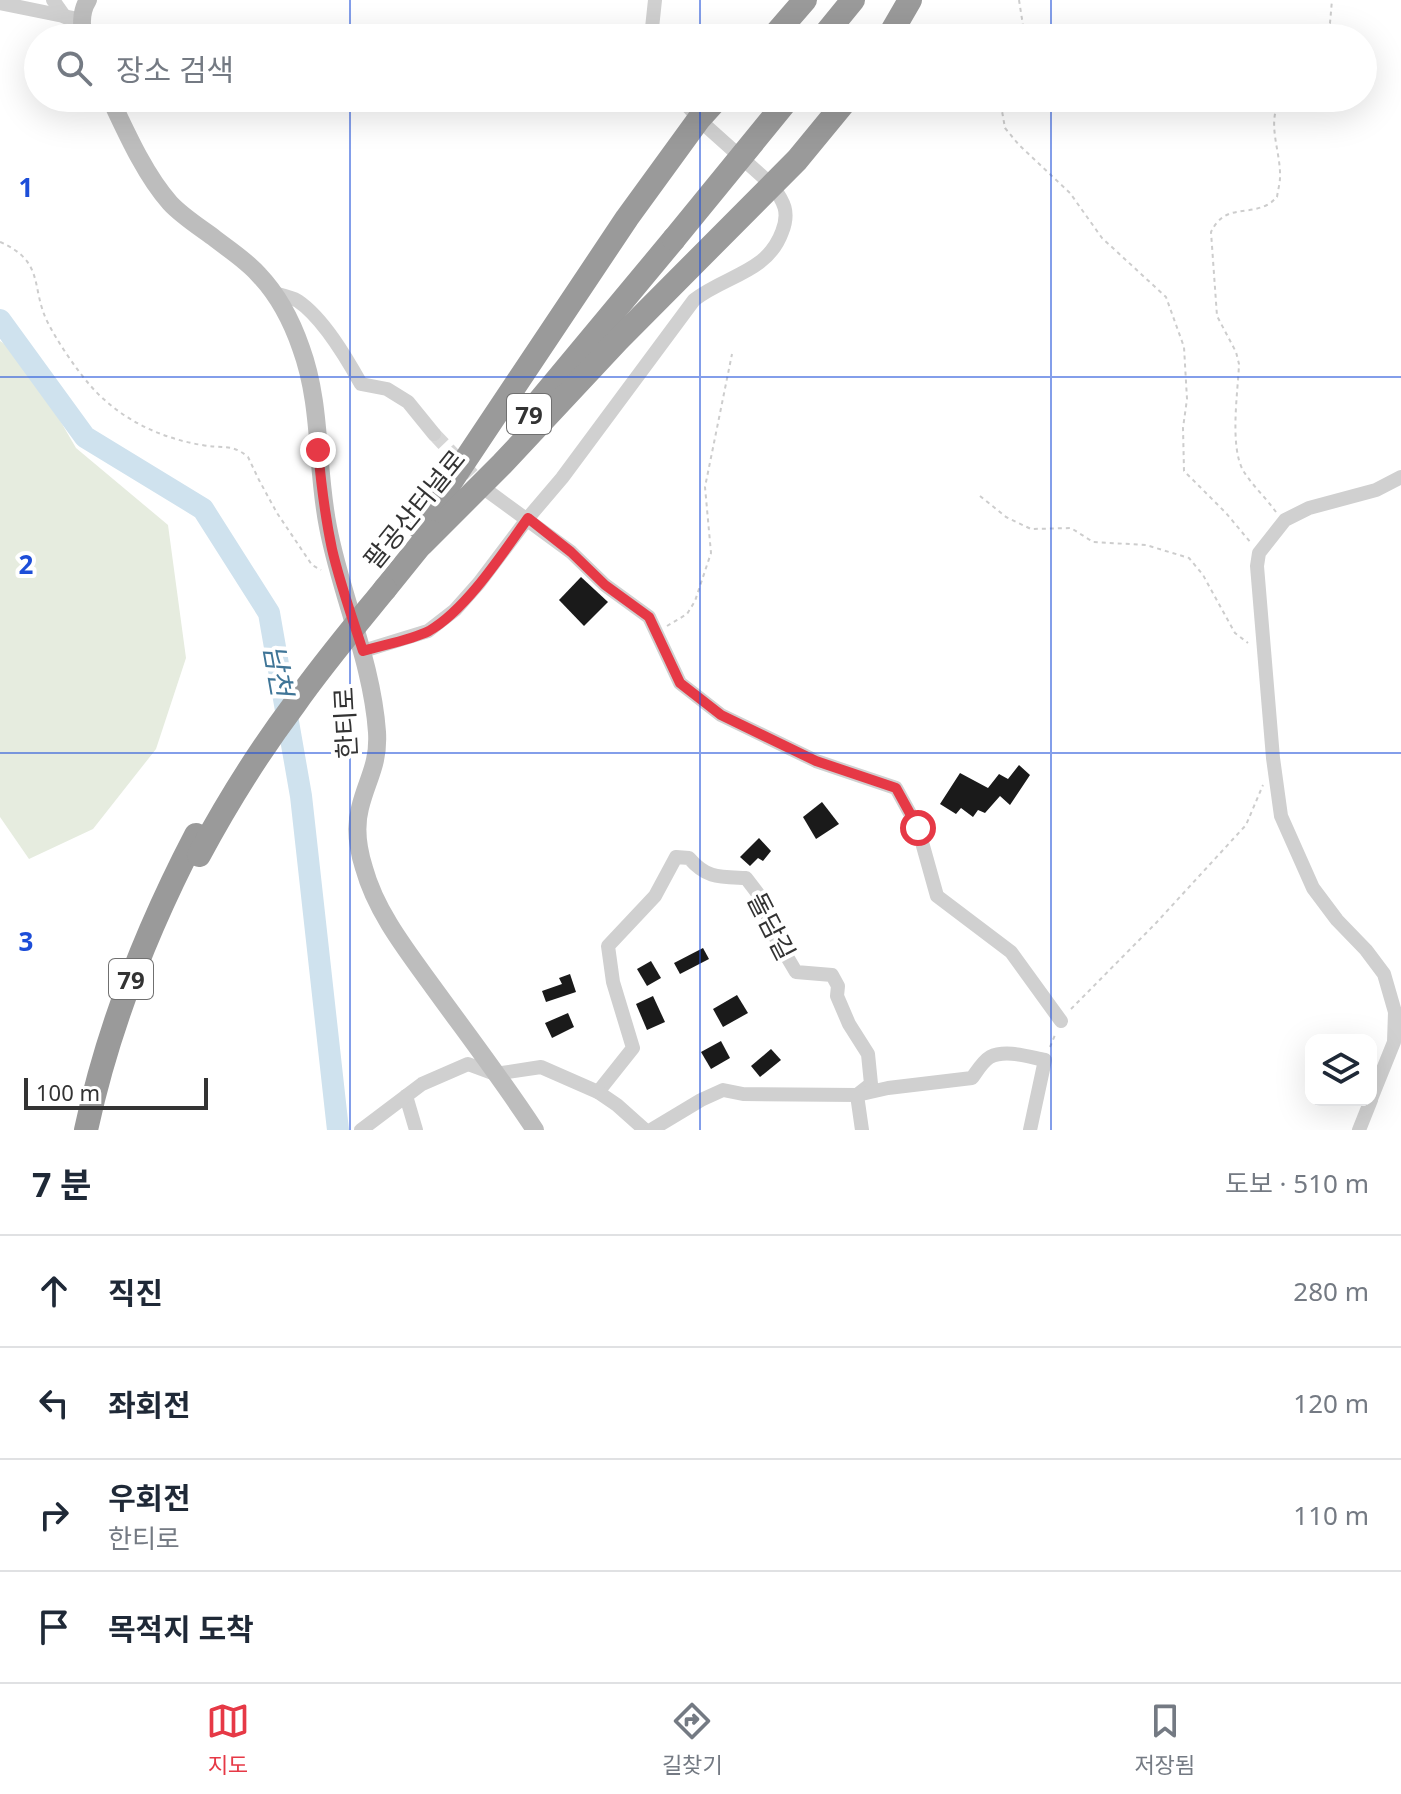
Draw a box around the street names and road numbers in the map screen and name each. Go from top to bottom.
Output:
road number: 79 [507,394,551,434]
street label: 팔공산터널로 [355,442,473,576]
street label: 한티로 [325,686,365,760]
street label: 돌담길 [740,886,804,966]
road number: 79 [109,959,153,999]

